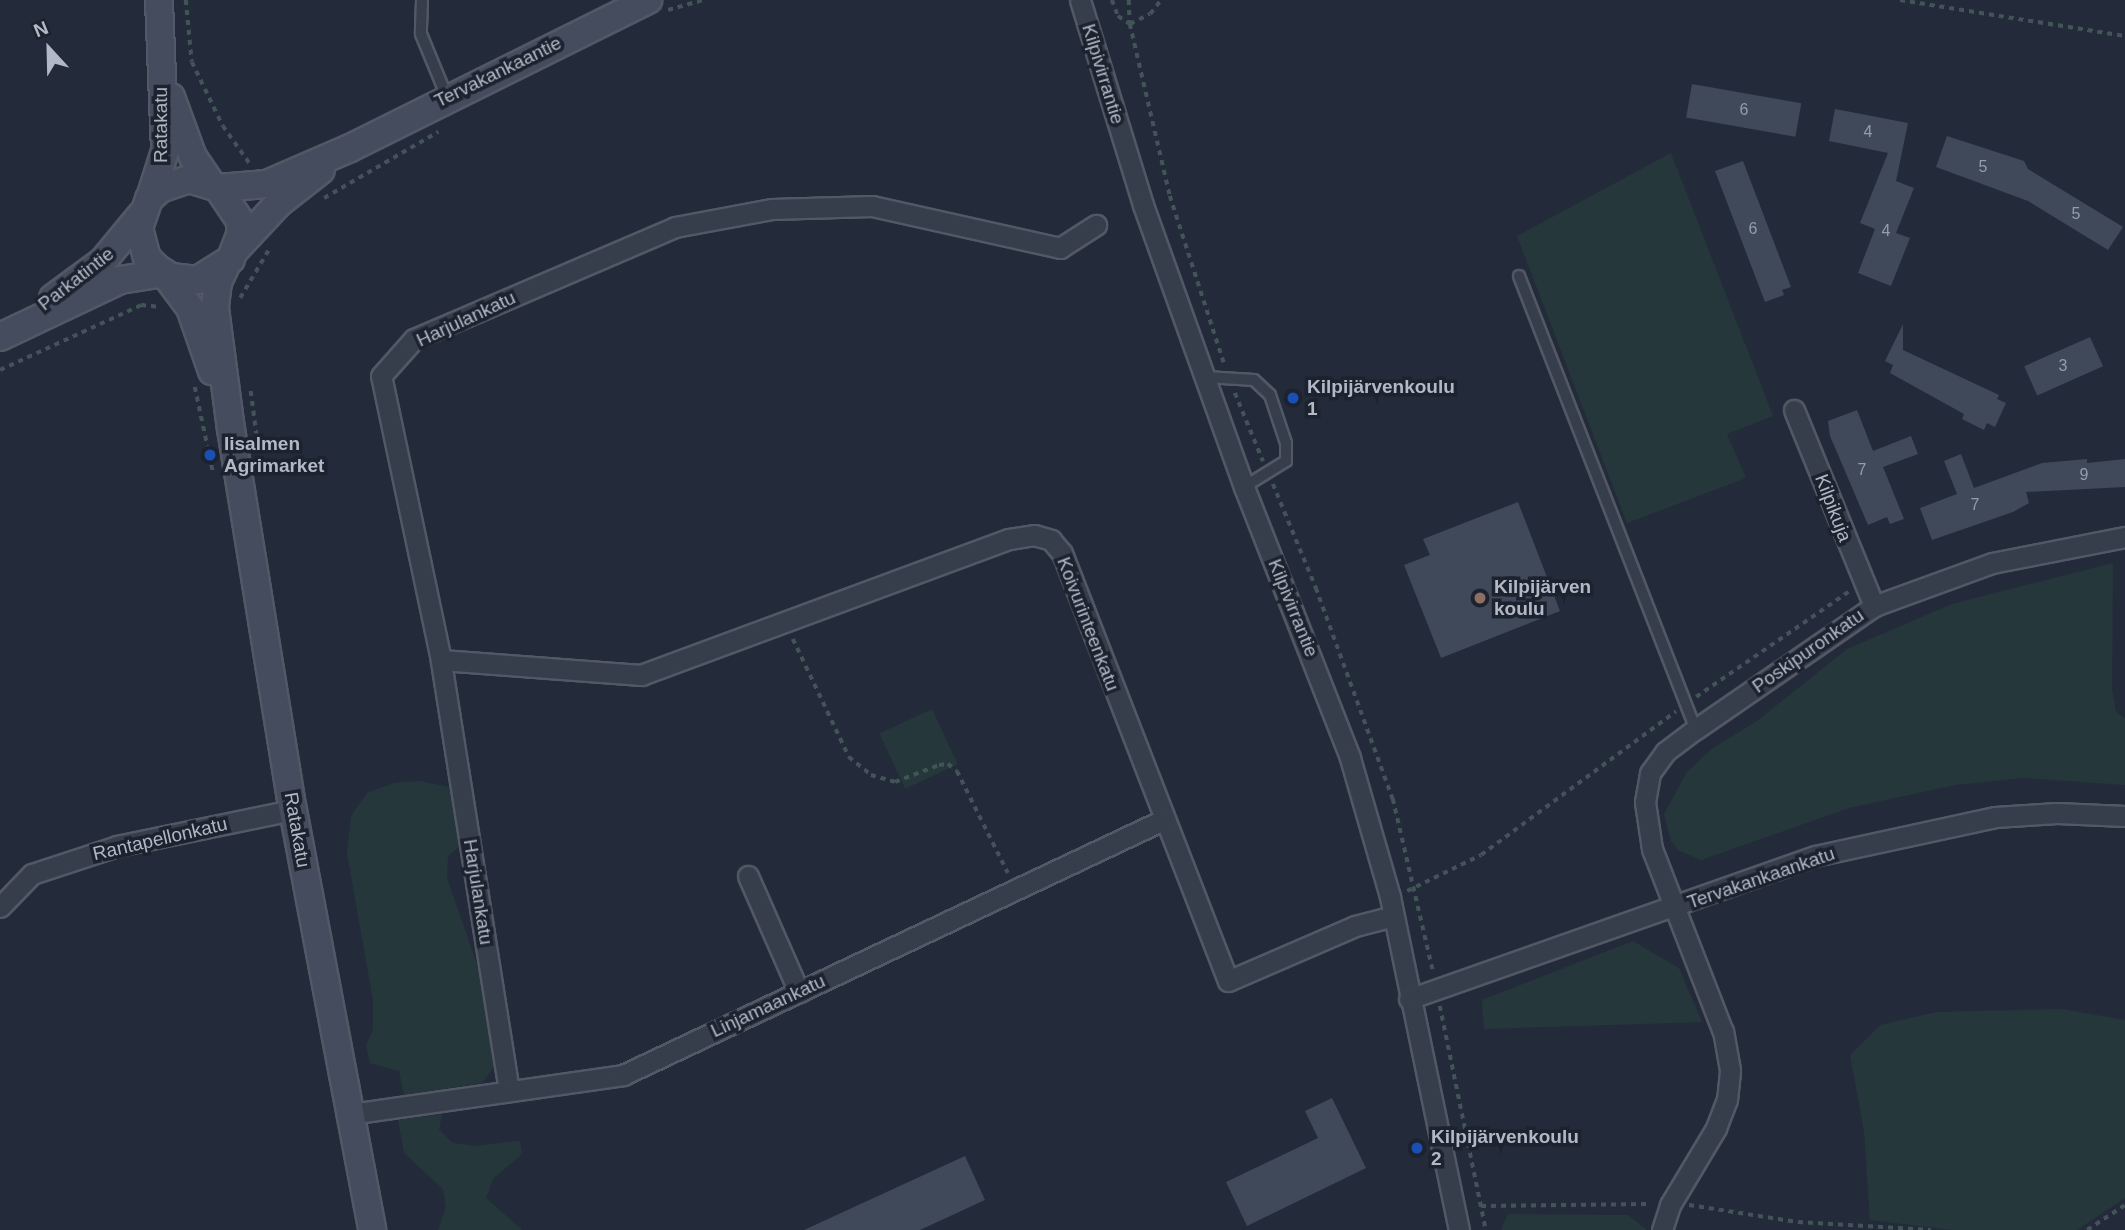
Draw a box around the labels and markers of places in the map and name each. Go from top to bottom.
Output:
place label: Kilpijärvenkoulu 1 [1307,376,1455,420]
marker: Kilpijärvenkoulu 1 [1285,390,1301,406]
place label: Iisalmen Agrimarket [224,433,324,477]
marker: Iisalmen Agrimarket [202,447,218,463]
place label: Kilpijärven koulu [1494,576,1591,620]
marker: Kilpijärven koulu [1472,590,1488,606]
place label: Kilpijärvenkoulu 2 [1431,1126,1579,1170]
marker: Kilpijärvenkoulu 2 [1409,1140,1425,1156]

